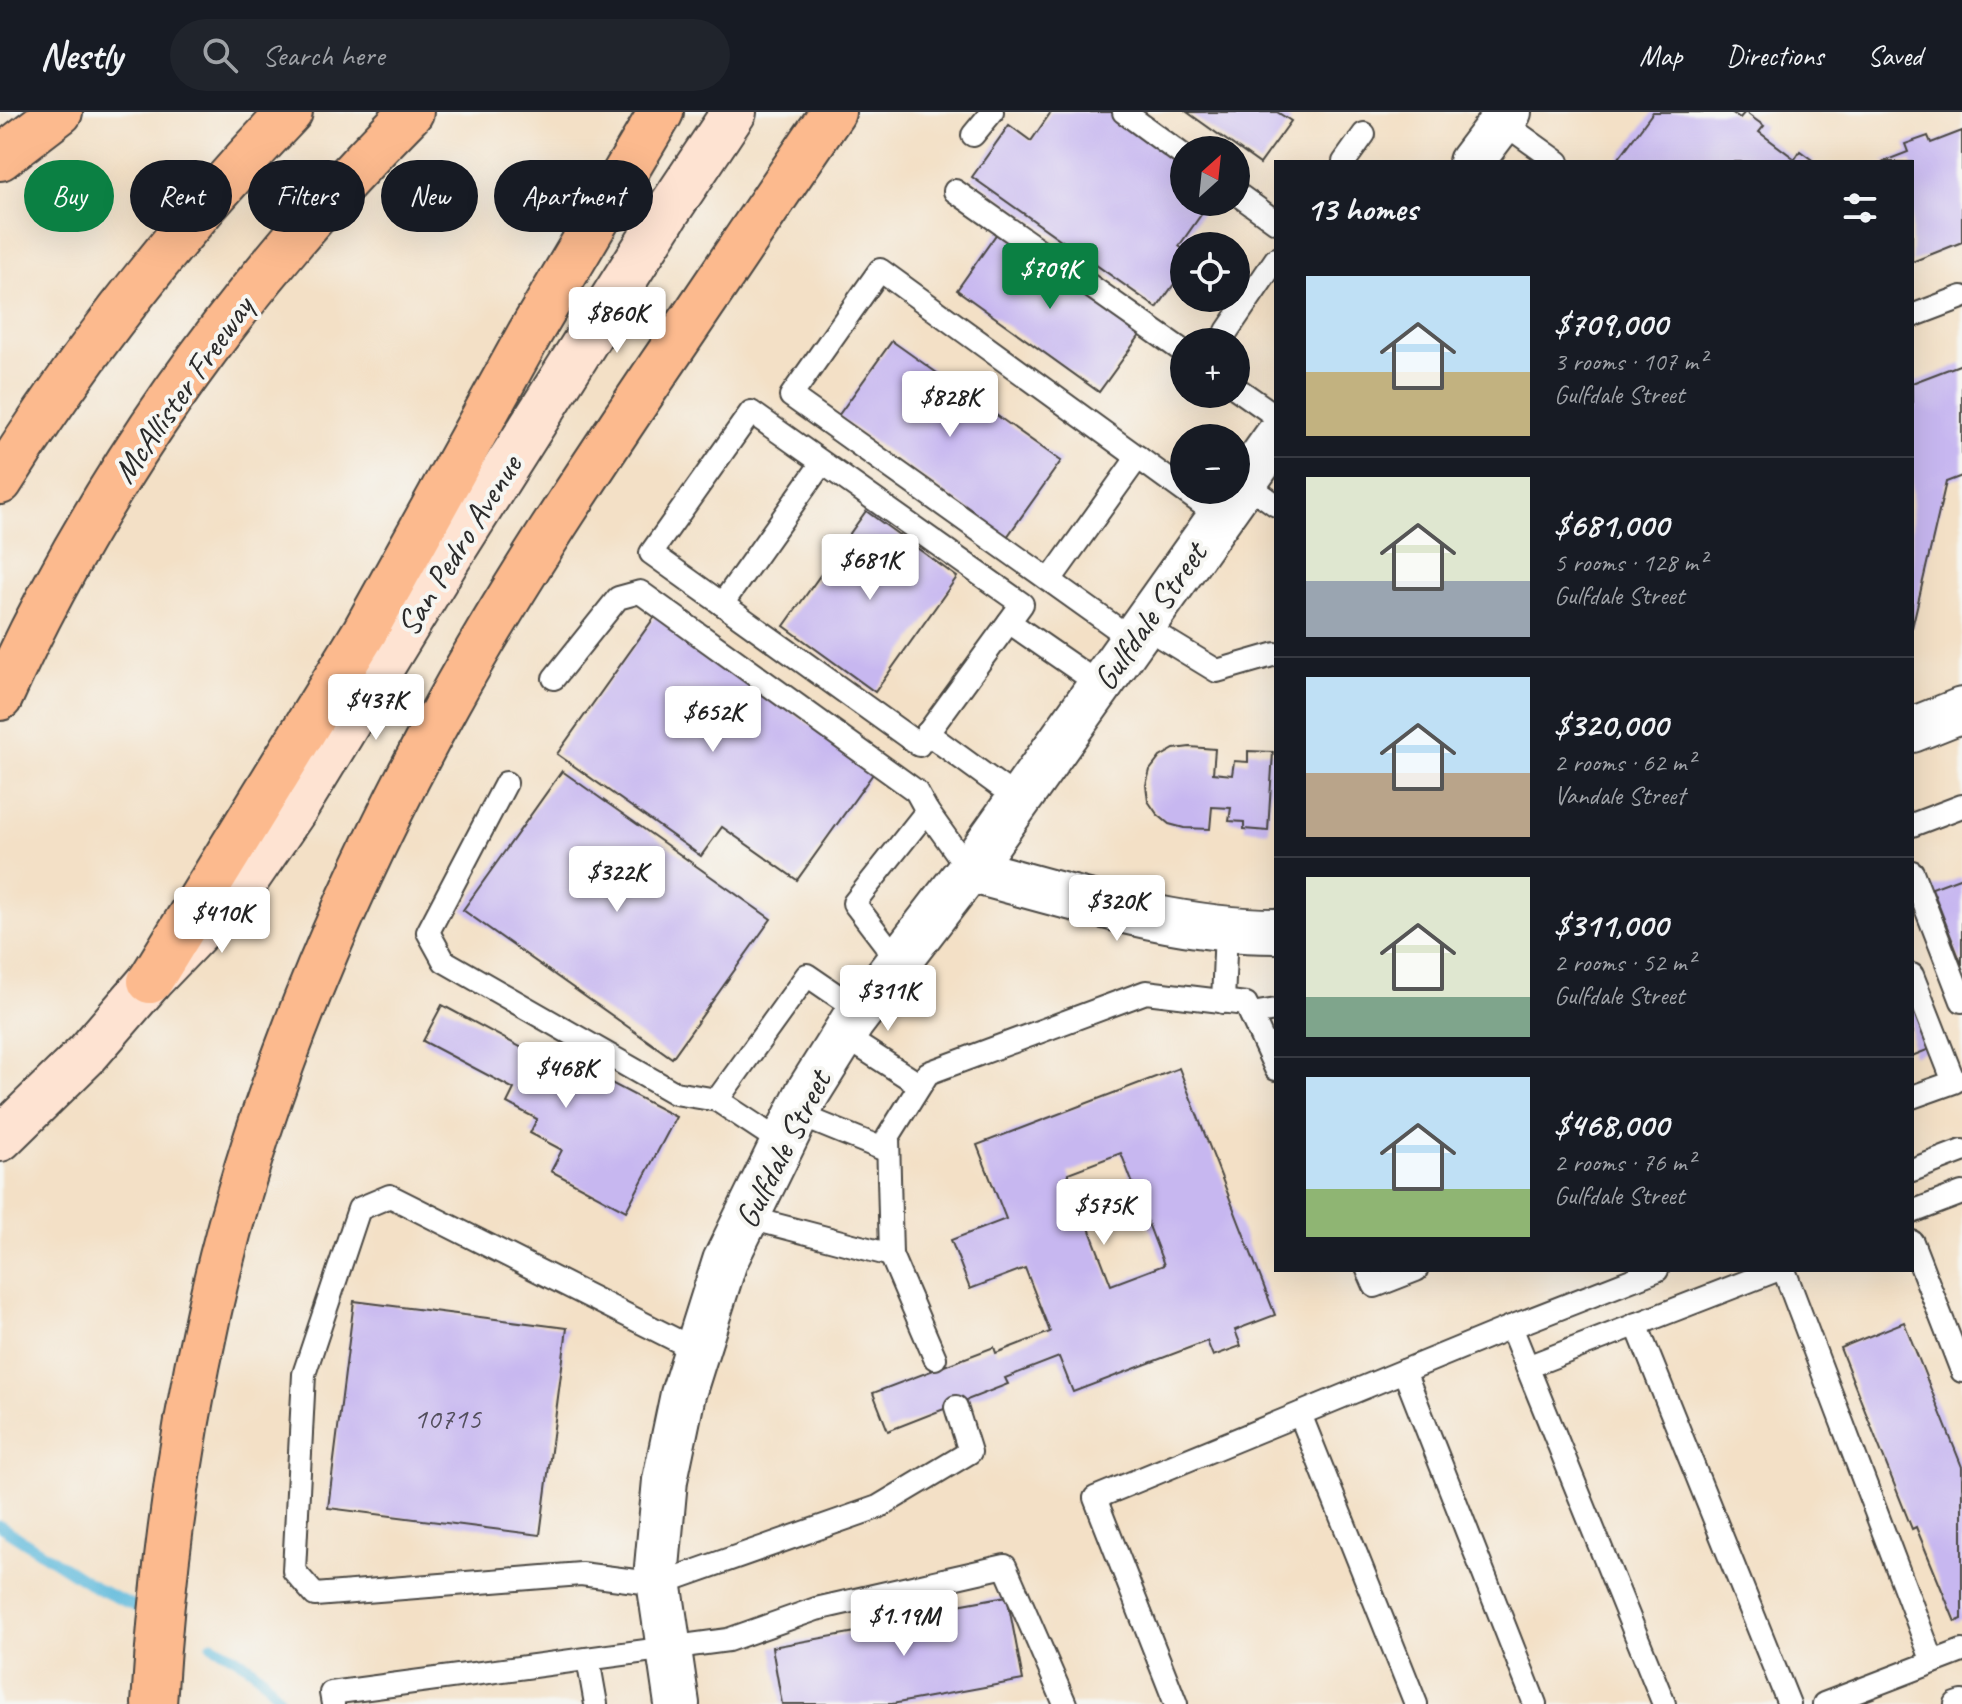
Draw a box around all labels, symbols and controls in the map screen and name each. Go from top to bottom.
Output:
search box [170,19,730,91]
text: Nestly [40,32,122,79]
icon: search [198,33,242,77]
text: Search here [262,36,384,74]
text: Map [1639,38,1682,73]
text: Directions [1726,38,1824,73]
text: Saved [1868,38,1922,73]
north arrow [1170,136,1250,216]
map controls [1170,136,1250,504]
chip: Buy [24,160,114,232]
chip: Rent [130,160,232,232]
chip: Filters [248,160,365,232]
chip: New [381,160,478,232]
chip: Apartment [494,160,653,232]
icon: filters [1838,186,1882,230]
text: 13 homes [1306,187,1417,230]
button: locate [1170,232,1250,312]
pin: $709K [994,243,1106,311]
text: $709K [1020,252,1080,285]
street label: McAllister Freeway [102,285,265,491]
pin: $860K [561,287,673,355]
text: $860K [587,296,647,329]
text: $709,000 [1554,302,1667,345]
icon: home [1370,308,1466,404]
button: + [1170,328,1250,408]
text: 3 rooms · 107 m² [1554,345,1706,378]
pin: $828K [894,371,1006,439]
text: Gulfdale Street [1554,378,1684,411]
text: $828K [920,380,980,413]
button: − [1170,424,1250,504]
street label: San Pedro Avenue [386,445,532,644]
text: $681,000 [1554,503,1669,546]
icon: home [1370,509,1466,605]
street label: Gulfdale Street [1083,531,1218,698]
pin: $681K [814,534,926,602]
text: $681K [840,543,900,576]
text: 5 rooms · 128 m² [1554,546,1706,579]
text: Gulfdale Street [1554,579,1684,612]
pin: $437K [320,674,432,742]
text: $437K [346,683,406,716]
pin: $652K [657,686,769,754]
text: $652K [683,695,743,728]
text: $320,000 [1554,703,1668,746]
icon: home [1370,709,1466,805]
text: 2 rooms · 62 m² [1554,746,1695,779]
text: Vandale Street [1554,779,1685,812]
pin: $322K [561,846,673,914]
text: $322K [587,855,647,888]
pin: $320K [1061,875,1173,943]
text: $320K [1087,884,1147,917]
pin: $410K [166,887,278,955]
text: $410K [192,896,252,929]
text: $311,000 [1554,903,1668,946]
icon: home [1370,909,1466,1005]
text: 2 rooms · 52 m² [1554,946,1695,979]
pin: $311K [832,965,944,1033]
text: $311K [858,974,918,1007]
text: Gulfdale Street [1554,979,1684,1012]
pin: $468K [510,1042,622,1110]
text: $468K [536,1051,596,1084]
street label: Gulfdale Street [725,1060,842,1235]
text: $468,000 [1554,1103,1669,1146]
icon: home [1370,1109,1466,1205]
text: 2 rooms · 76 m² [1554,1146,1695,1179]
pin: $575K [1048,1179,1160,1247]
text: Gulfdale Street [1554,1179,1684,1212]
text: $575K [1074,1188,1134,1221]
house number: 10715 [413,1399,482,1437]
pin: $1.19M [839,1590,969,1658]
text: $1.19M [869,1599,939,1632]

